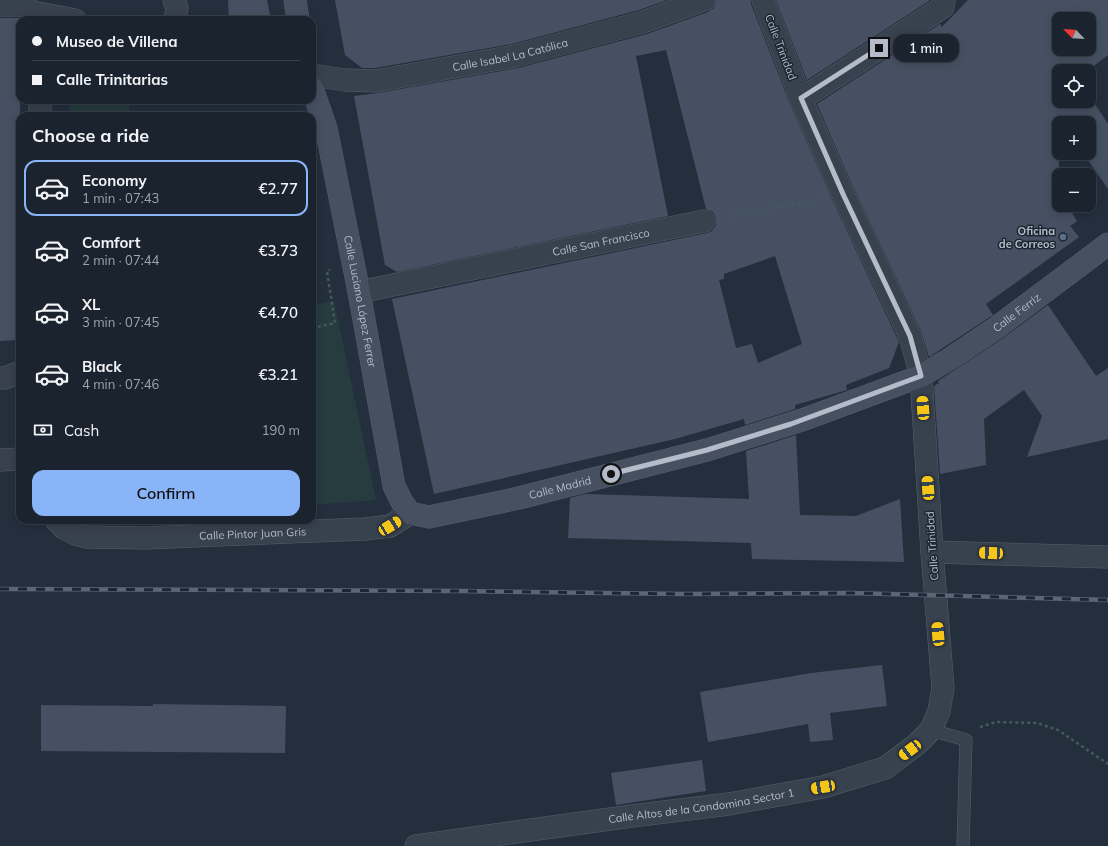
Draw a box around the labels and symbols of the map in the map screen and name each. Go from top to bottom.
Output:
street label: Calle Trinidad [762,12,800,82]
north arrow [1052,12,1096,56]
callout: 1 min [893,34,959,62]
street label: Calle Isabel La Católica [451,35,569,74]
route end [870,39,888,57]
place label: Oficina de Correos [999,224,1055,251]
street label: Calle San Francisco [551,225,651,259]
marker: Oficina de Correos [1058,232,1068,242]
street label: Calle Luciano López Ferrer [341,234,379,368]
street label: Calle Ferriz [990,290,1044,335]
car [916,396,930,420]
route start [602,465,620,483]
street label: Calle Madrid [527,473,593,502]
car [921,476,935,500]
street label: Calle Trinidad [923,511,941,581]
car [377,515,403,537]
street label: Calle Pintor Juan Gris [199,524,307,543]
car [979,547,1003,559]
car [931,622,945,646]
car [897,738,923,762]
car [810,779,836,795]
street label: Calle Altos de la Condomina Sector 1 [607,785,795,826]

